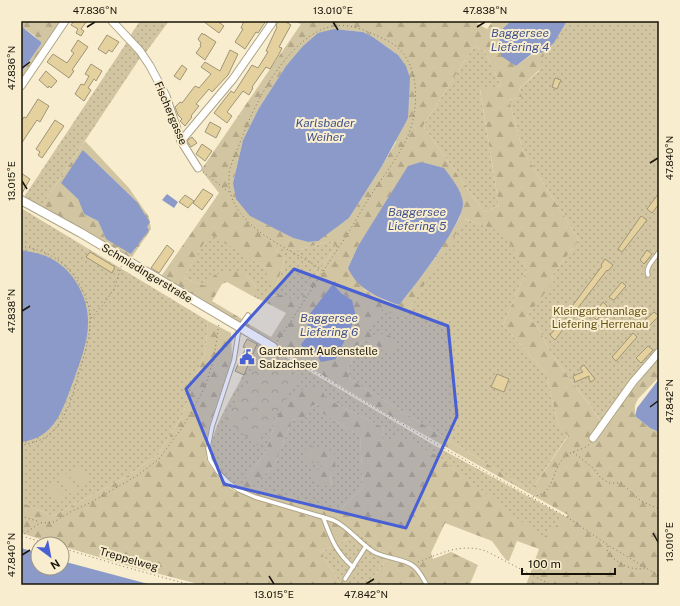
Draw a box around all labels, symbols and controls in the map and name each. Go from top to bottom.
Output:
text: 47.836°N [73,4,117,16]
text: 13.010°E [313,4,353,16]
text: 47.838°N [463,4,507,16]
water label: Baggersee Liefering 4 [491,26,549,54]
text: 47.836°N [5,46,17,90]
street label: Fischergasse [152,80,190,146]
water label: Karlsbader Weiher [295,116,355,144]
text: 47.840°N [663,136,675,180]
text: 13.015°E [5,161,17,201]
water label: Baggersee Liefering 5 [388,205,447,233]
street label: Schmiedingerstraße [99,241,195,305]
text: 47.838°N [5,289,17,333]
park label: Kleingartenanlage Liefering Herrenau [552,305,648,330]
water label: Baggersee Liefering 6 [300,311,359,339]
place label: Gartenamt Außenstelle Salzachsee [259,345,378,370]
public building icon: Gartenamt Außenstelle Salzachsee [238,348,256,366]
text: 47.842°N [663,379,675,423]
text: 13.010°E [663,522,675,562]
text: 47.840°N [5,533,17,577]
north arrow [30,536,70,576]
street label: Treppelweg [98,545,160,573]
scale bar [522,550,615,576]
text: N [48,557,62,572]
text: 100 m [528,557,561,571]
text: 13.015°E [254,588,294,600]
text: 47.842°N [344,588,388,600]

